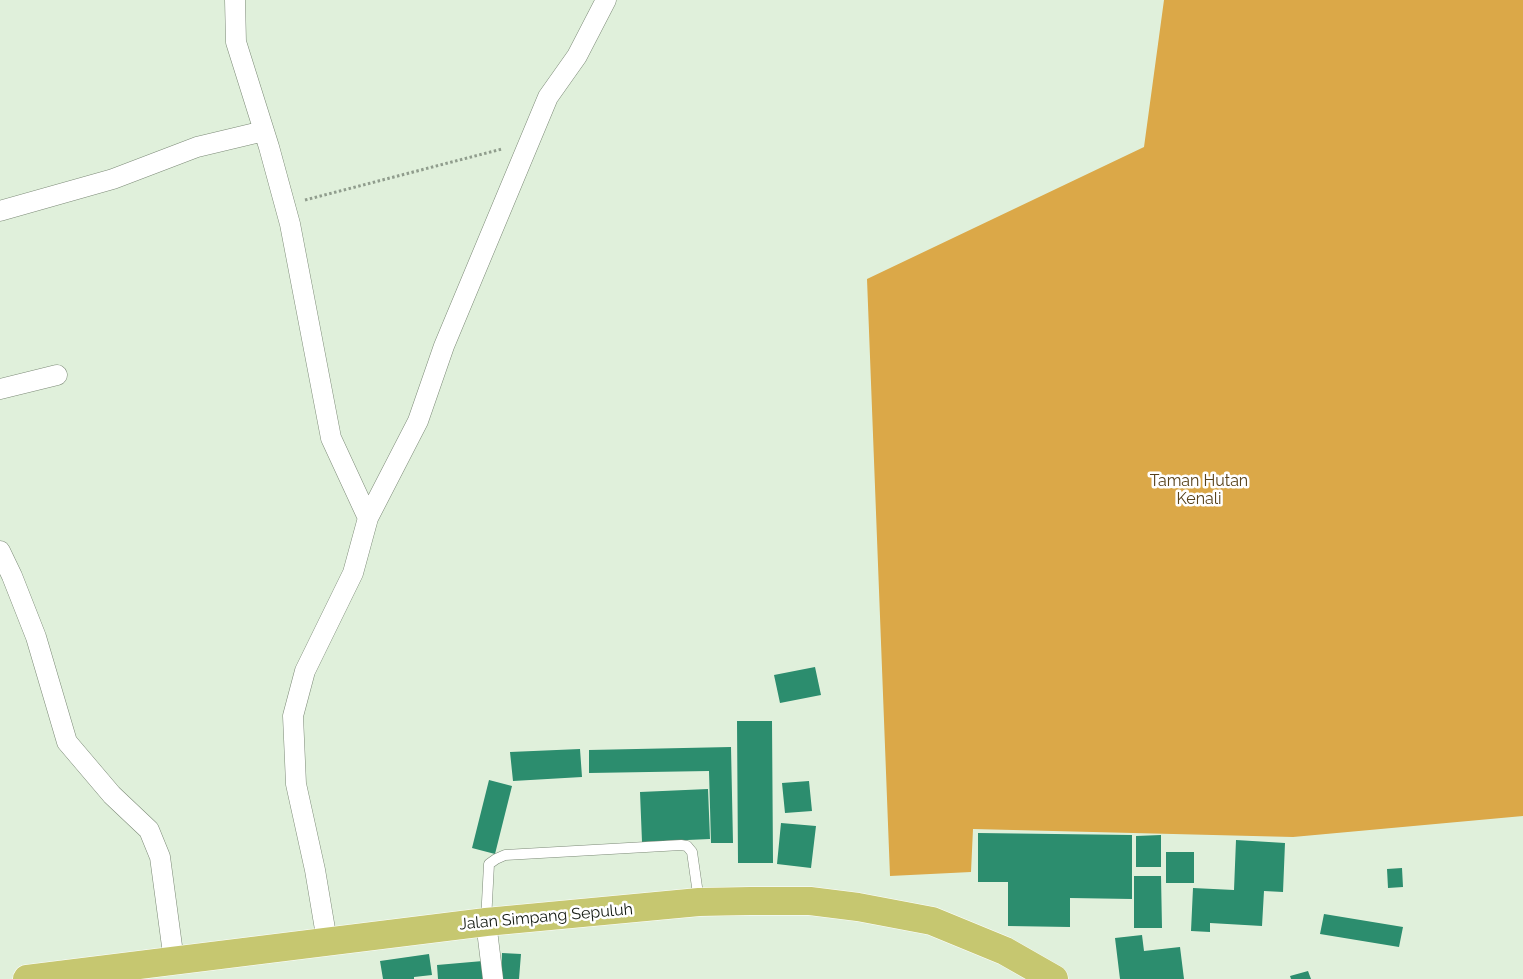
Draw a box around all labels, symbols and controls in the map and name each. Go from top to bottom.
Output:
park label: Taman Hutan Kenali [1150,471,1248,509]
street label: Jalan Simpang Sepuluh [458,900,634,934]

